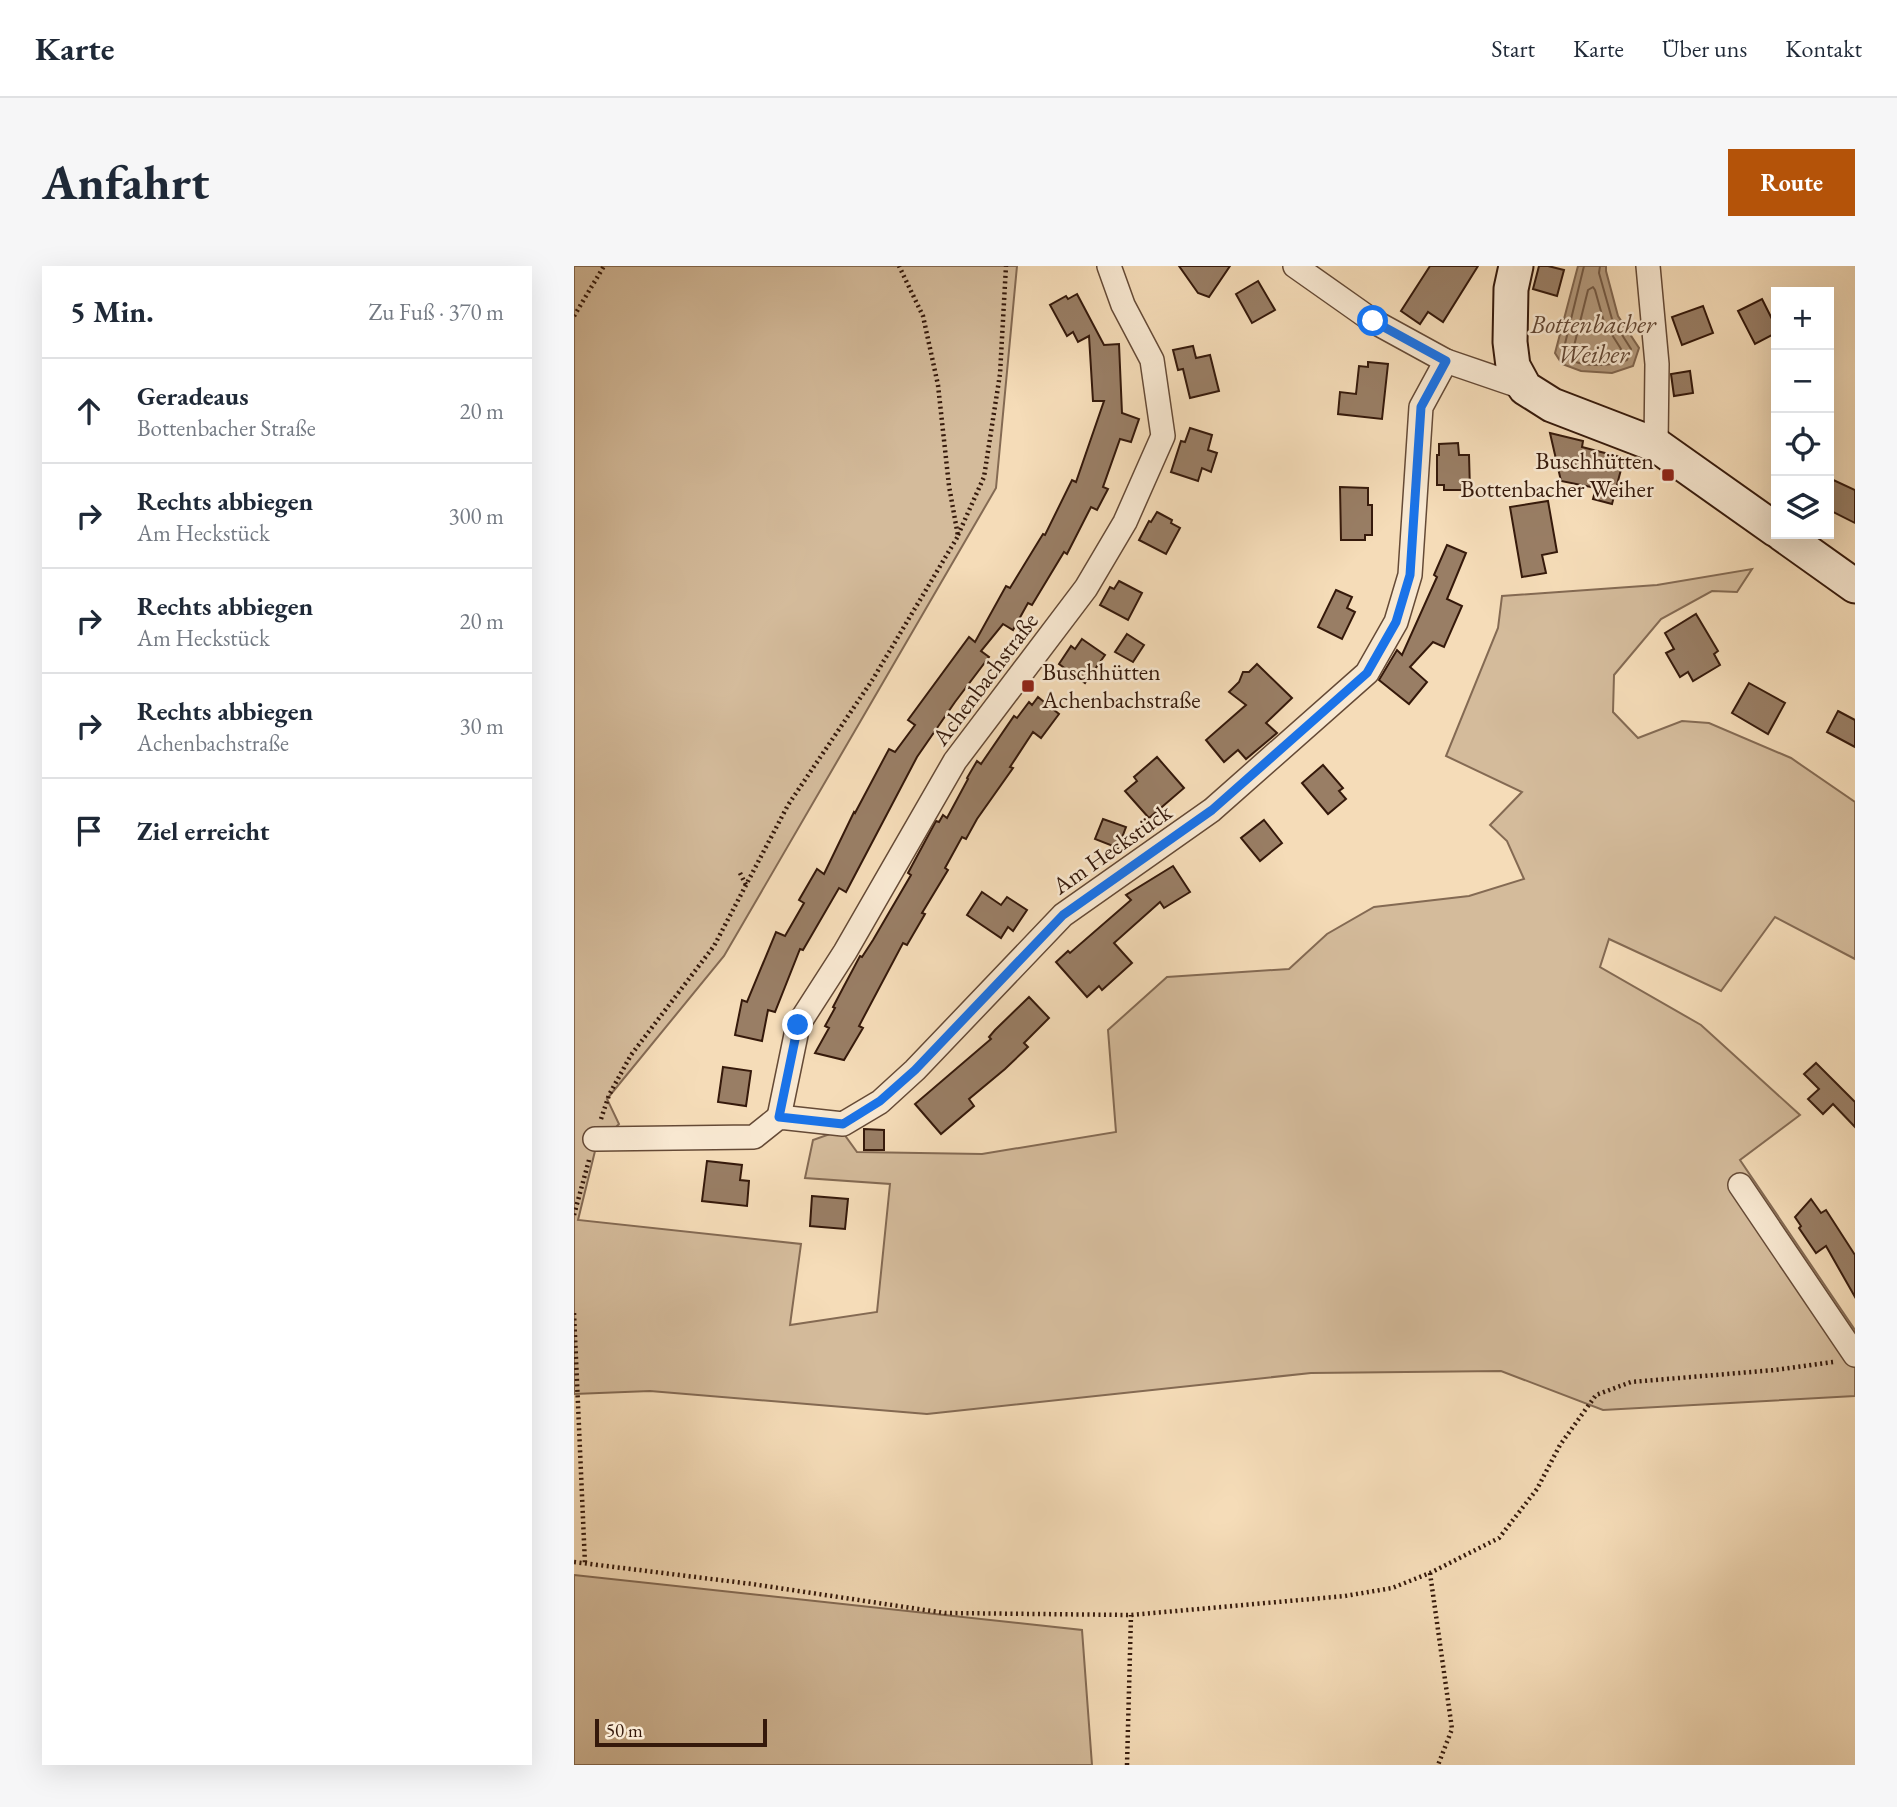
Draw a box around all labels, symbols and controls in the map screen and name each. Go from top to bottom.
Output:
text: Karte [35,27,114,70]
text: Start [1491,33,1535,64]
text: Karte [1573,33,1624,64]
text: Über uns [1662,33,1747,64]
text: Kontakt [1785,33,1862,64]
button: Route [1728,149,1855,216]
text: Anfahrt [42,150,209,214]
map controls [1771,287,1834,539]
button: + [1771,287,1834,350]
text: 5 Min. [70,292,154,331]
text: Zu Fuß · 370 m [369,297,504,327]
route start [1357,305,1388,336]
water label: Bottenbacher Weiher [1529,307,1657,371]
button: − [1771,350,1834,413]
text: Geradeaus [137,379,249,413]
icon: ahead [70,392,108,430]
text: 20 m [459,396,504,426]
text: Bottenbacher Straße [137,413,316,443]
button: locate [1771,413,1834,476]
place label: Buschhütten Bottenbacher Weiher [1461,445,1654,504]
marker: Buschhütten Bottenbacher Weiher [1660,467,1676,483]
button: layers [1771,476,1834,539]
text: Rechts abbiegen [137,484,313,518]
icon: right [70,497,108,535]
text: 300 m [448,501,504,531]
text: Am Heckstück [137,518,270,548]
text: Rechts abbiegen [137,589,313,623]
icon: right [70,602,108,640]
text: 20 m [459,606,504,636]
street label: Achenbachstraße [924,606,1045,752]
text: Am Heckstück [137,623,270,653]
place label: Buschhütten Achenbachstraße [1041,656,1201,715]
marker: Buschhütten Achenbachstraße [1020,678,1036,694]
text: Rechts abbiegen [137,694,313,728]
icon: right [70,707,108,745]
text: 30 m [459,711,504,741]
text: Achenbachstraße [137,728,289,758]
street label: Am Heckstück [1045,796,1178,902]
icon: arrive [70,812,108,850]
text: Ziel erreicht [137,814,269,848]
route end [782,1009,813,1040]
scale bar [595,1716,766,1748]
text: 50 m [606,1718,643,1743]

